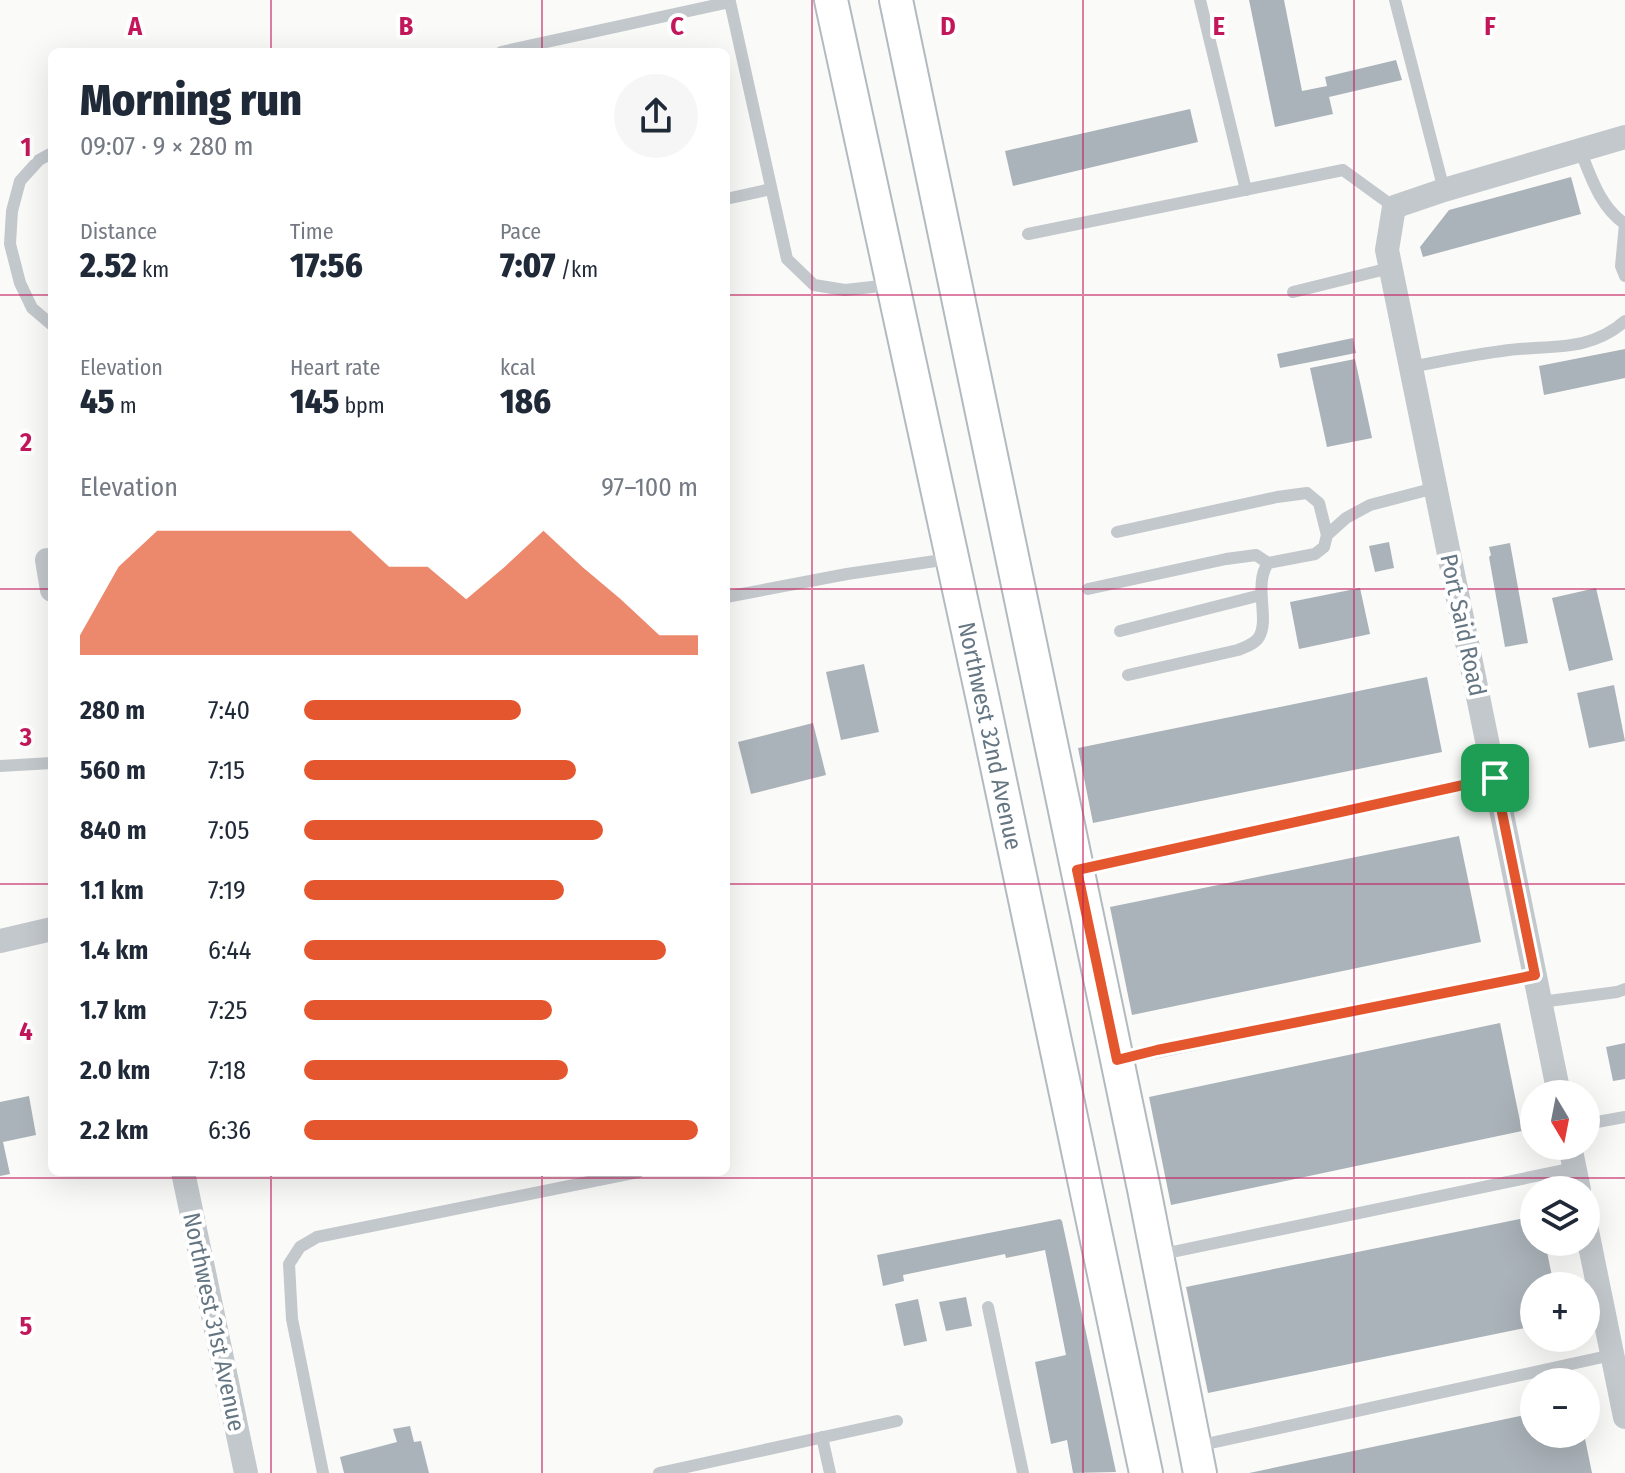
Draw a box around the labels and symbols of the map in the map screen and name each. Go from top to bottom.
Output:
text: A [127,11,143,42]
text: B [399,11,414,42]
text: C [670,11,684,42]
text: D [940,11,956,42]
text: E [1213,11,1225,42]
text: F [1484,11,1496,42]
text: 1 [21,132,32,163]
text: 2 [19,427,32,458]
street label: Port Said Road [1434,552,1492,698]
street label: Northwest 32nd Avenue [952,620,1028,852]
text: 3 [19,722,32,753]
pin [1461,744,1529,812]
text: 4 [19,1016,33,1047]
north arrow [1520,1080,1600,1160]
street label: Northwest 31st Avenue [177,1210,251,1434]
text: 5 [20,1311,33,1342]

